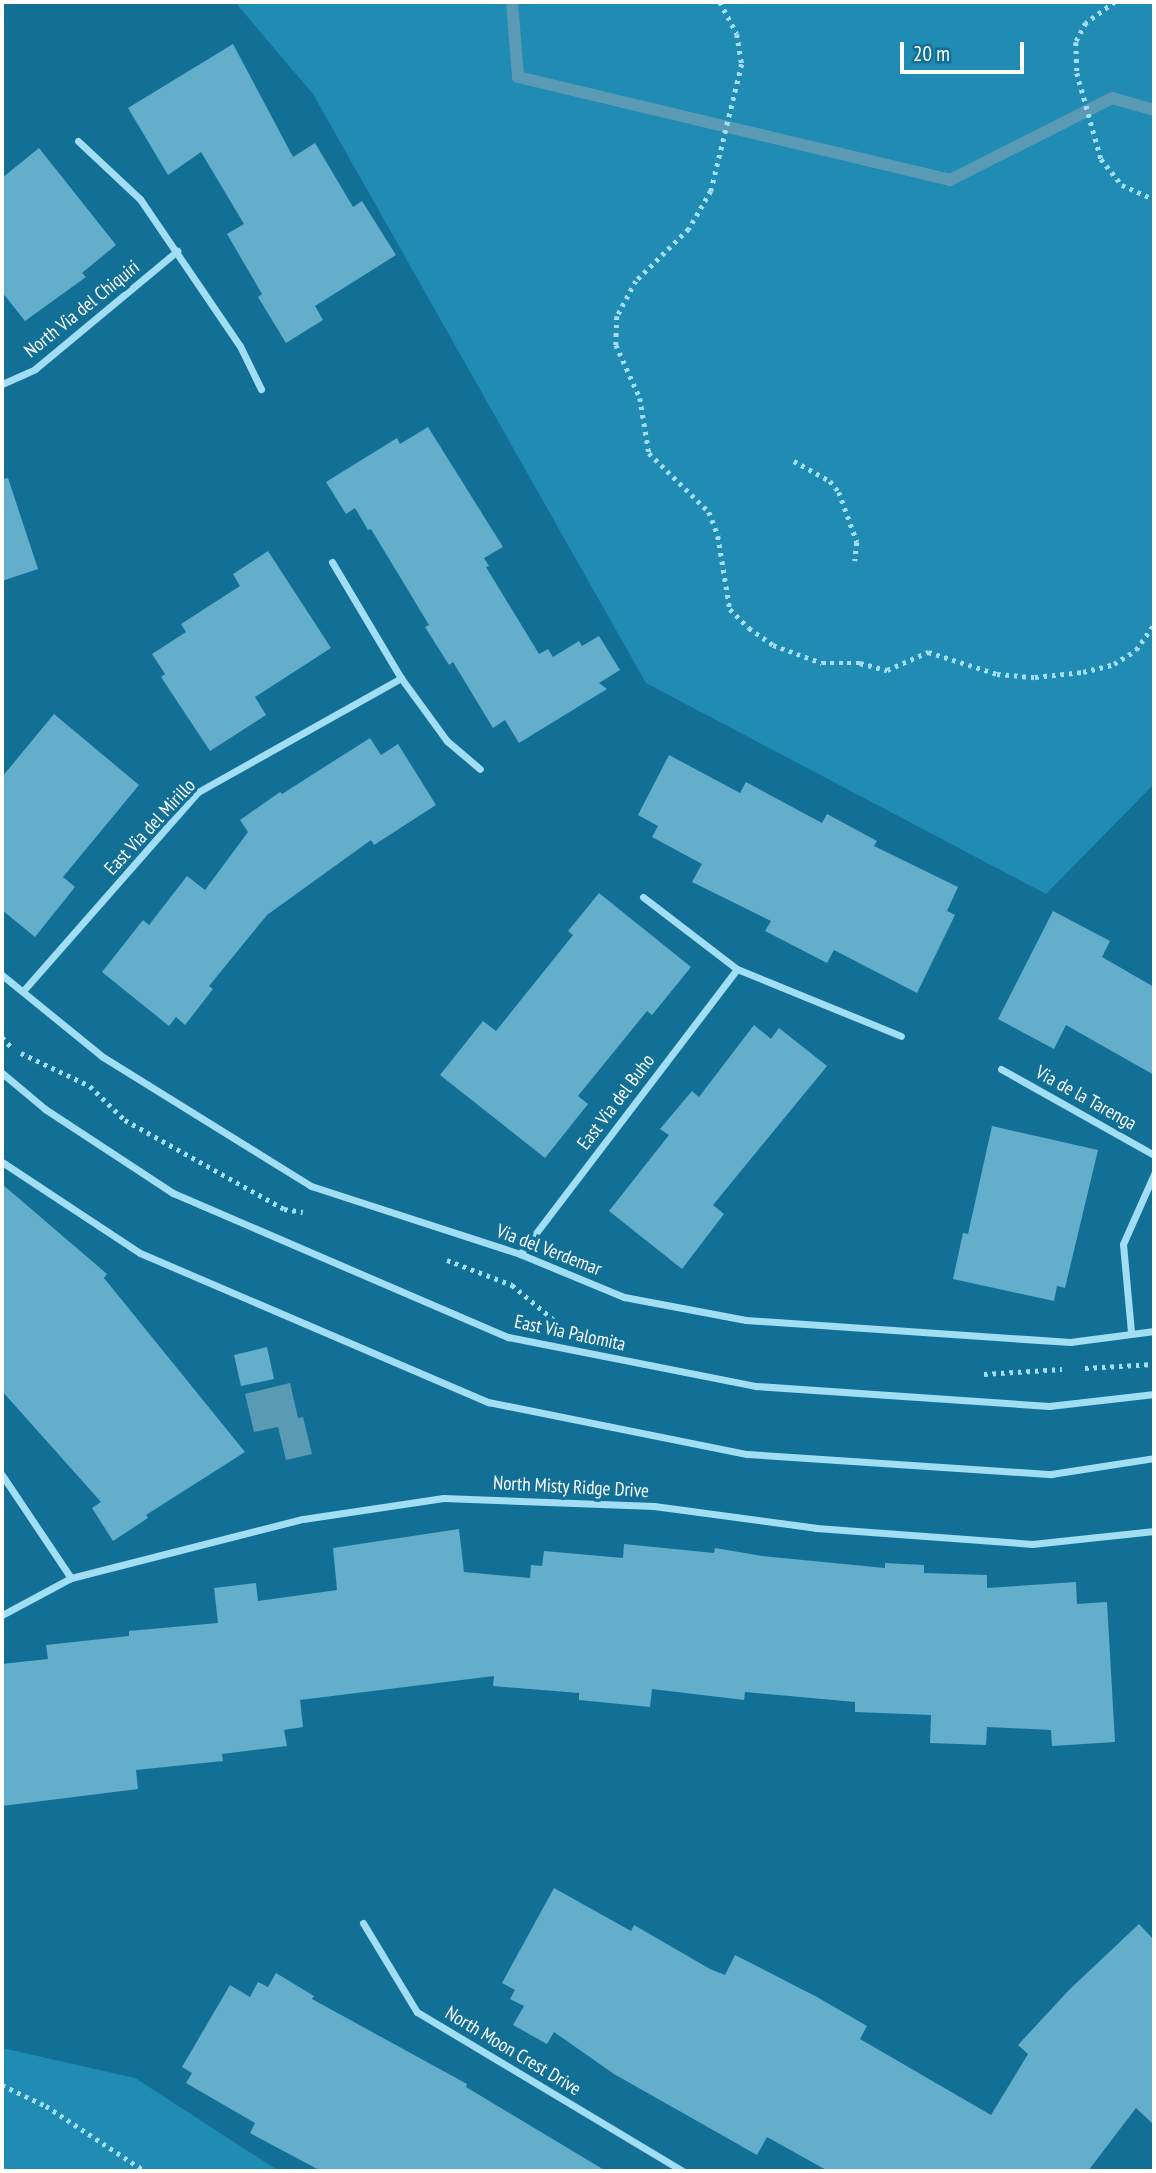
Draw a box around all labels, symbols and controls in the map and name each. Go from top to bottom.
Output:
scale bar [904,28,1028,72]
text: 20 m [913,40,950,67]
street label: North Via del Chiquiri [20,255,144,363]
street label: East Via del Mirillo [100,774,200,880]
street label: East Via del Buho [573,1050,659,1154]
street label: Via de la Tarenga [1031,1061,1141,1135]
street label: Via del Verdemar [493,1219,605,1281]
street label: East Via Palomita [512,1310,628,1356]
street label: North Misty Ridge Drive [492,1472,650,1502]
street label: North Moon Crest Drive [441,2001,585,2101]

